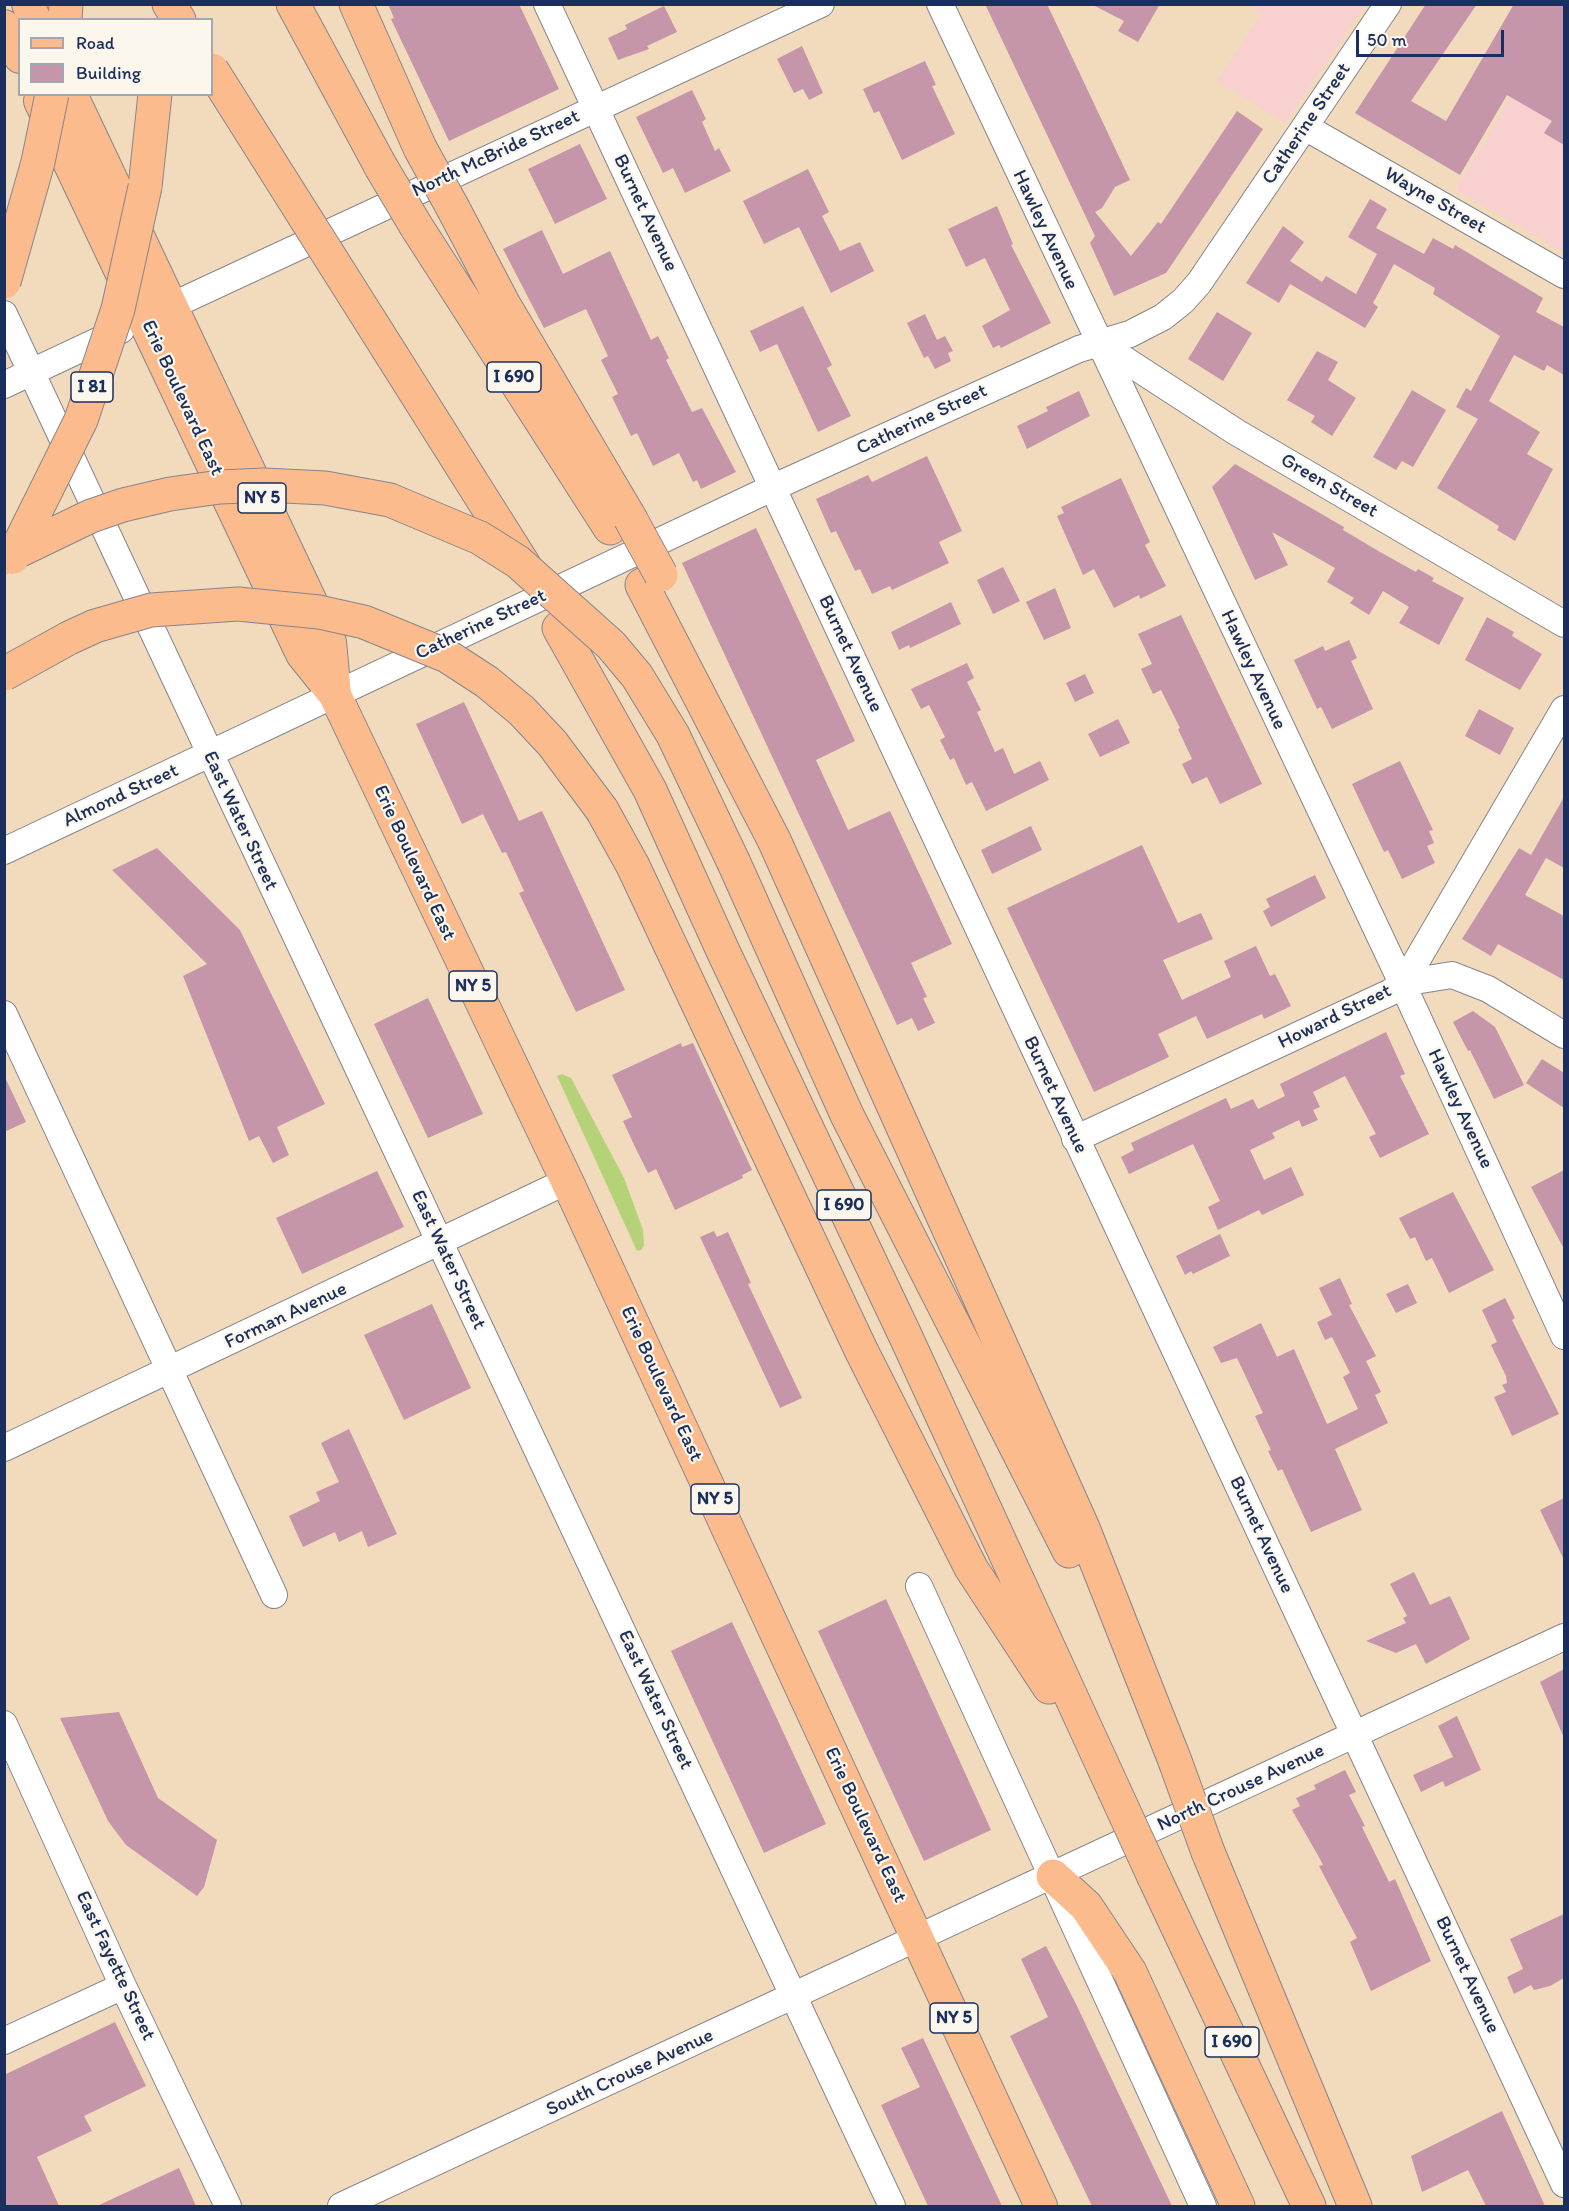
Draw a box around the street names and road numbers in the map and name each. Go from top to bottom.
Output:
street label: Catherine Street [1257,59,1357,189]
street label: North McBride Street [408,105,584,203]
street label: Burnet Avenue [607,151,683,275]
street label: Wayne Street [1380,162,1490,240]
street label: Hawley Avenue [1007,166,1083,294]
street label: Erie Boulevard East [136,317,228,479]
road number: I 690 [487,362,541,392]
road number: I 81 [71,372,113,402]
street label: Catherine Street [853,379,991,461]
street label: Green Street [1276,448,1382,524]
road number: NY 5 [238,483,286,513]
street label: Catherine Street [412,584,550,666]
street label: Burnet Avenue [812,592,888,716]
street label: Hawley Avenue [1215,606,1291,734]
street label: East Water Street [197,748,283,894]
street label: Almond Street [59,759,183,833]
street label: Erie Boulevard East [368,782,460,944]
road number: NY 5 [449,971,497,1001]
street label: Howard Street [1274,979,1396,1055]
street label: Burnet Avenue [1017,1033,1093,1157]
street label: Hawley Avenue [1422,1045,1498,1173]
street label: East Water Street [405,1187,491,1333]
road number: I 690 [817,1190,871,1220]
street label: Forman Avenue [221,1277,351,1355]
street label: Erie Boulevard East [615,1303,707,1465]
street label: Burnet Avenue [1223,1473,1299,1597]
road number: NY 5 [691,1484,739,1514]
street label: East Water Street [612,1627,698,1773]
street label: North Crouse Avenue [1154,1739,1328,1837]
street label: Erie Boulevard East [819,1744,911,1906]
street label: East Fayette Street [70,1887,160,2045]
street label: Burnet Avenue [1429,1913,1505,2037]
road number: NY 5 [930,2003,978,2033]
street label: South Crouse Avenue [542,2024,718,2122]
road number: I 690 [1205,2027,1259,2057]

